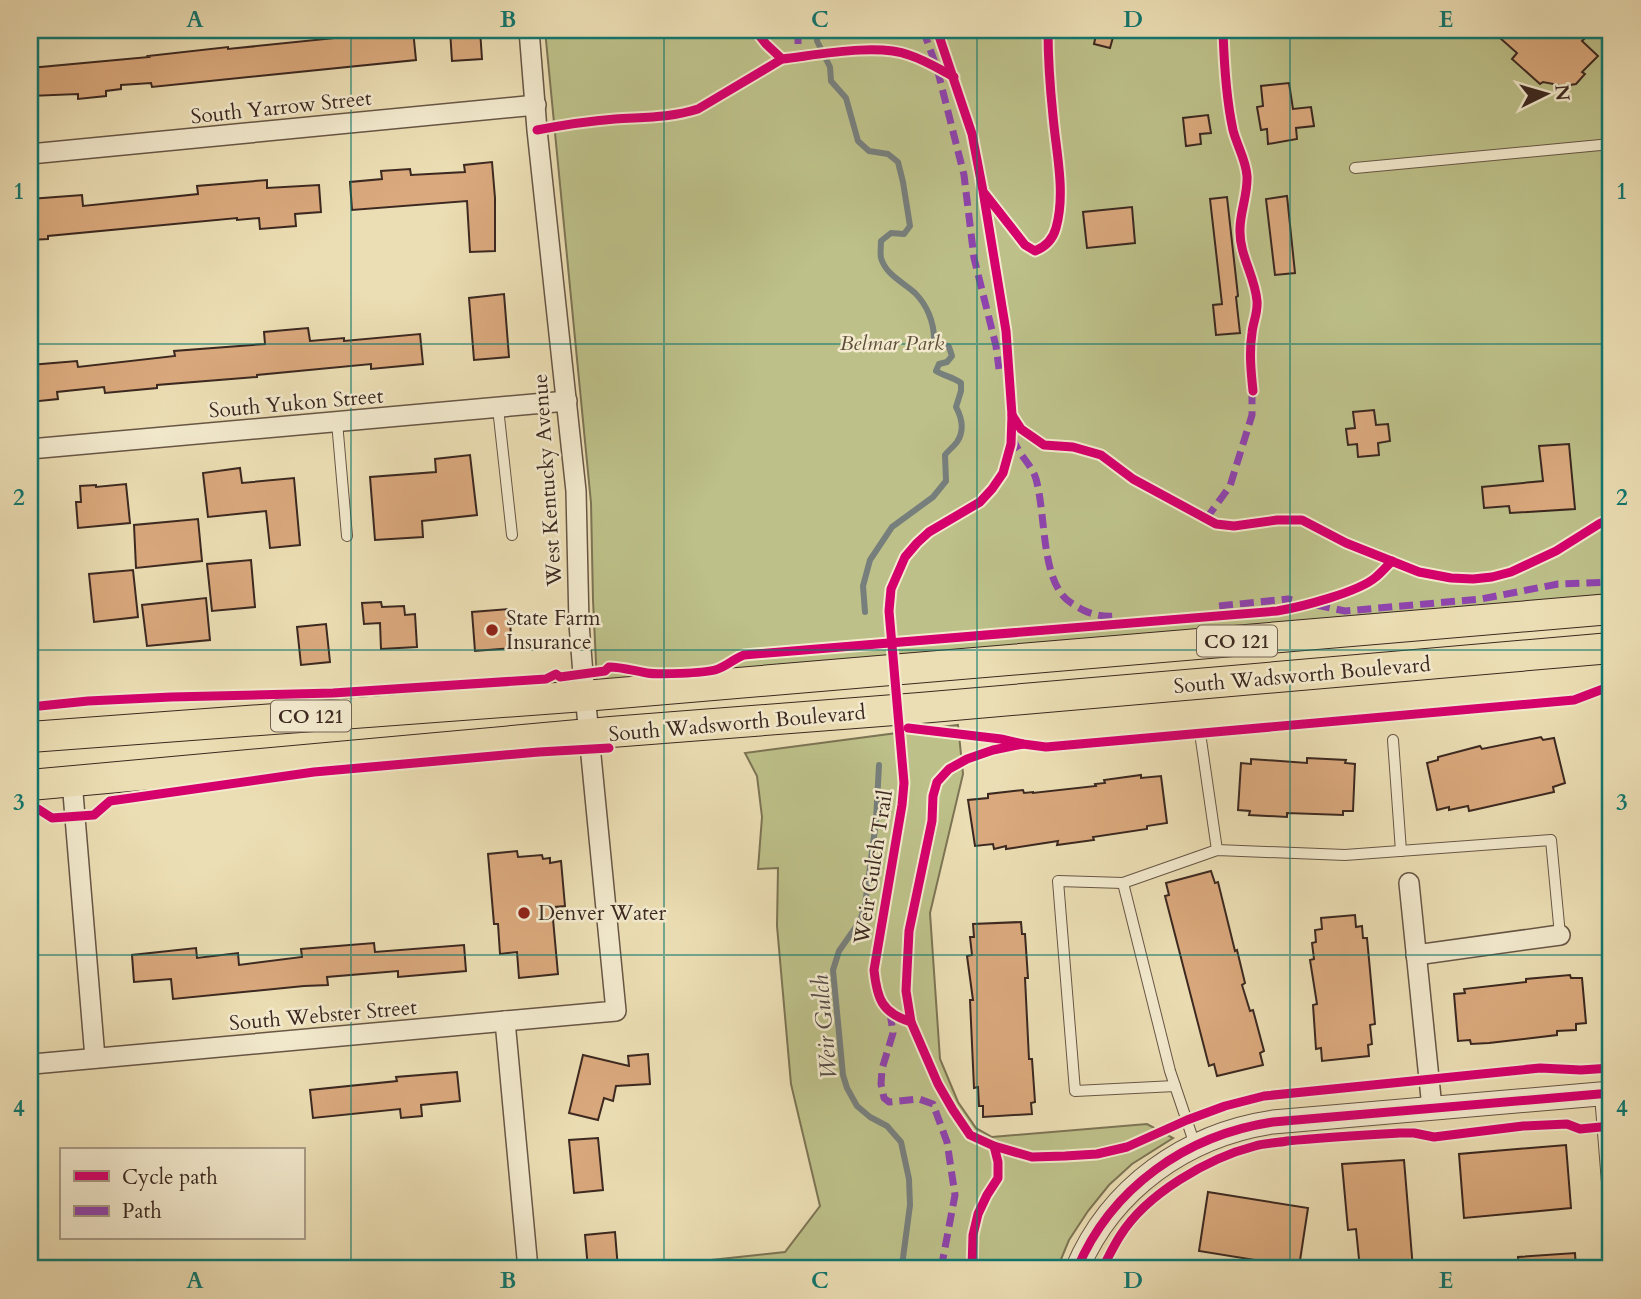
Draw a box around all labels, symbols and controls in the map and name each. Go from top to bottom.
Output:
text: A [186,4,204,35]
text: B [500,4,516,35]
text: C [811,4,829,35]
text: D [1123,4,1143,35]
text: E [1439,4,1453,35]
north arrow [1512,60,1582,130]
text: N [1548,83,1576,102]
street label: South Yarrow Street [189,84,373,131]
text: 1 [13,176,25,207]
text: 1 [1616,176,1628,207]
park label: Belmar Park [840,329,945,358]
street label: West Kentucky Avenue [526,373,569,588]
street label: South Yukon Street [208,381,385,426]
text: 2 [13,482,25,513]
text: 2 [1616,482,1628,513]
place label: State Farm Insurance [506,604,601,657]
marker: State Farm Insurance [484,622,500,638]
road number: CO 121 [1197,626,1277,656]
street label: South Wadsworth Boulevard [1172,650,1432,701]
street label: South Wadsworth Boulevard [607,698,867,749]
road number: CO 121 [271,701,351,732]
text: 3 [13,787,25,818]
text: 3 [1616,787,1628,818]
street label: Weir Gulch Trail [847,788,900,947]
place label: Denver Water [538,899,666,928]
marker: Denver Water [516,905,532,921]
water label: Weir Gulch [804,973,845,1080]
street label: South Webster Street [228,993,418,1038]
text: 4 [13,1093,25,1124]
text: 4 [1616,1093,1628,1124]
legend [60,1148,304,1240]
text: Cycle path [122,1163,218,1192]
text: Path [122,1197,162,1226]
text: A [186,1265,204,1296]
text: B [500,1265,516,1296]
text: C [811,1265,829,1296]
text: D [1123,1265,1143,1296]
text: E [1439,1265,1453,1296]

